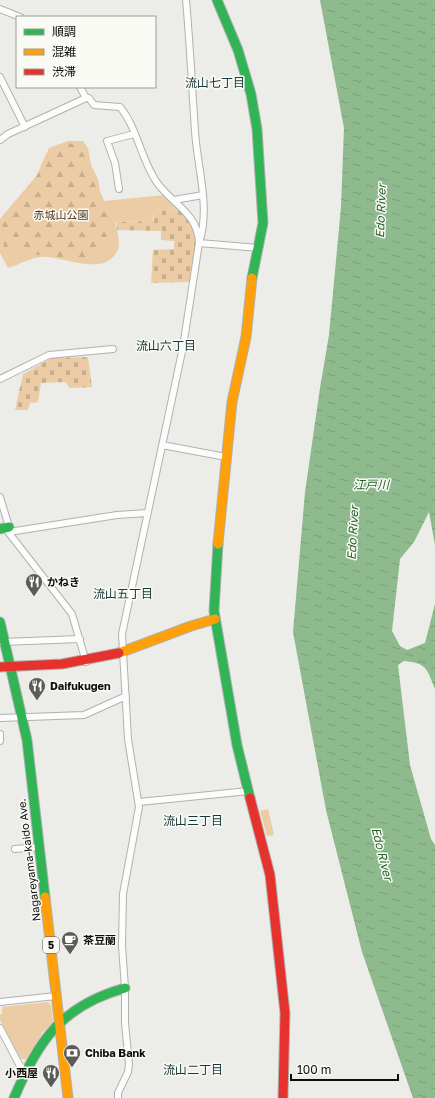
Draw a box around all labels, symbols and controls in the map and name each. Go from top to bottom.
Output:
legend [16,16,156,88]
text: 順調 [52,24,76,39]
text: 混雑 [52,44,76,59]
text: 渋滞 [52,64,76,79]
district label: 流山七丁目 [185,75,245,90]
water label: Edo River [372,181,389,238]
park label: 赤城山公園 [34,208,89,221]
district label: 流山六丁目 [136,338,196,353]
water label: 江戸川 [353,477,391,492]
water label: Edo River [344,503,362,560]
restaurant icon: かねき [24,572,44,597]
place label: かねき [47,575,80,588]
district label: 流山五丁目 [93,586,153,601]
restaurant icon: Daifukugen [27,676,47,701]
place label: Daifukugen [50,679,111,692]
street label: Nagareyama-kaido Ave. [15,798,42,922]
district label: 流山三丁目 [163,813,223,828]
water label: Edo River [369,826,397,884]
cafe icon: 茶豆蘭 [60,930,80,955]
place label: 茶豆蘭 [83,933,116,946]
road number: 5 [43,937,59,953]
bank icon: Chiba Bank [62,1043,82,1068]
place label: Chiba Bank [85,1046,146,1059]
scale bar [291,1056,398,1082]
district label: 流山二丁目 [163,1062,223,1077]
text: 100 m [297,1062,331,1077]
restaurant icon: 小西屋 [41,1063,61,1088]
place label: 小西屋 [5,1066,38,1079]

